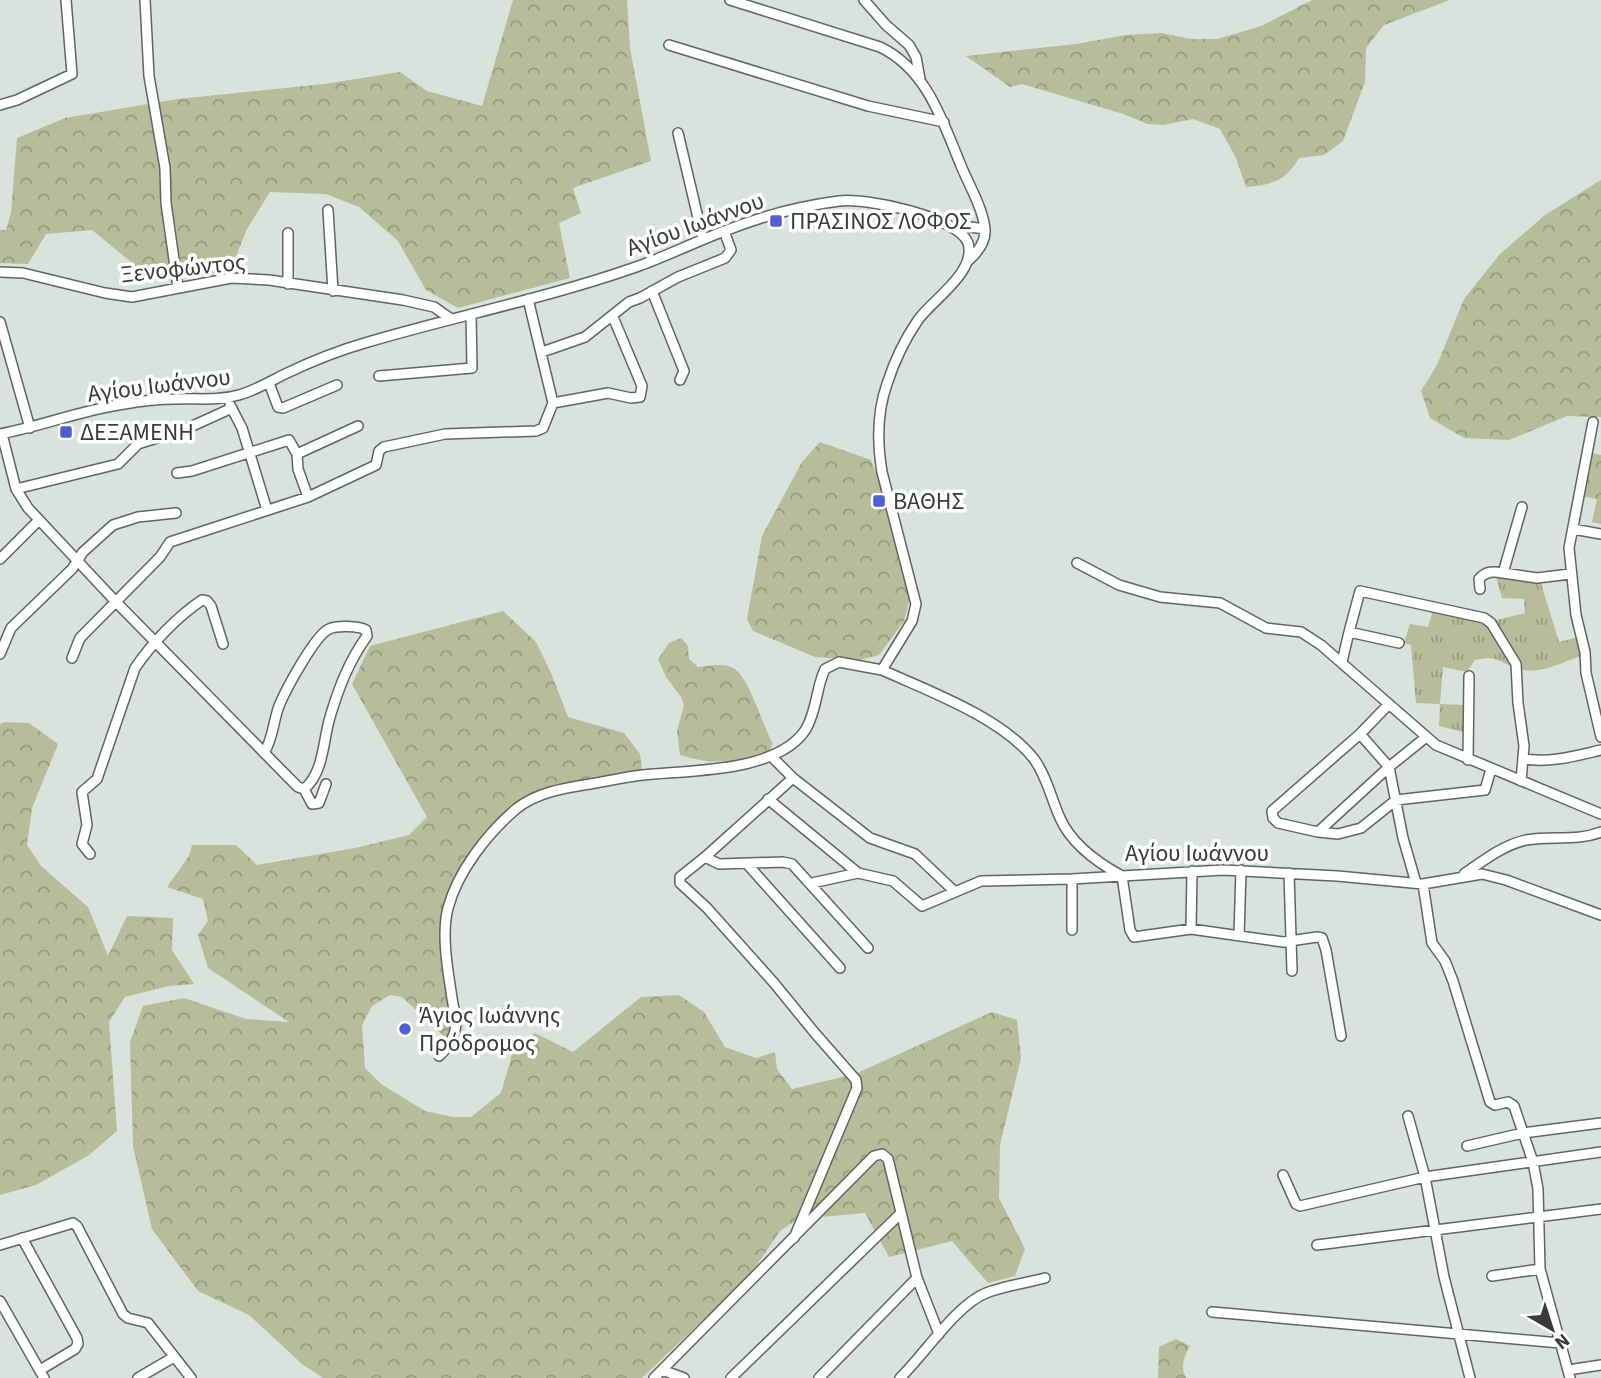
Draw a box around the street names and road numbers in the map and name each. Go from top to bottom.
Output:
street label: Αγίου Ιωάννου [622,183,769,266]
street label: Ξενοφώντος [119,245,247,292]
street label: Αγίου Ιωάννου [85,359,233,412]
street label: Αγίου Ιωάννου [1125,836,1269,871]

